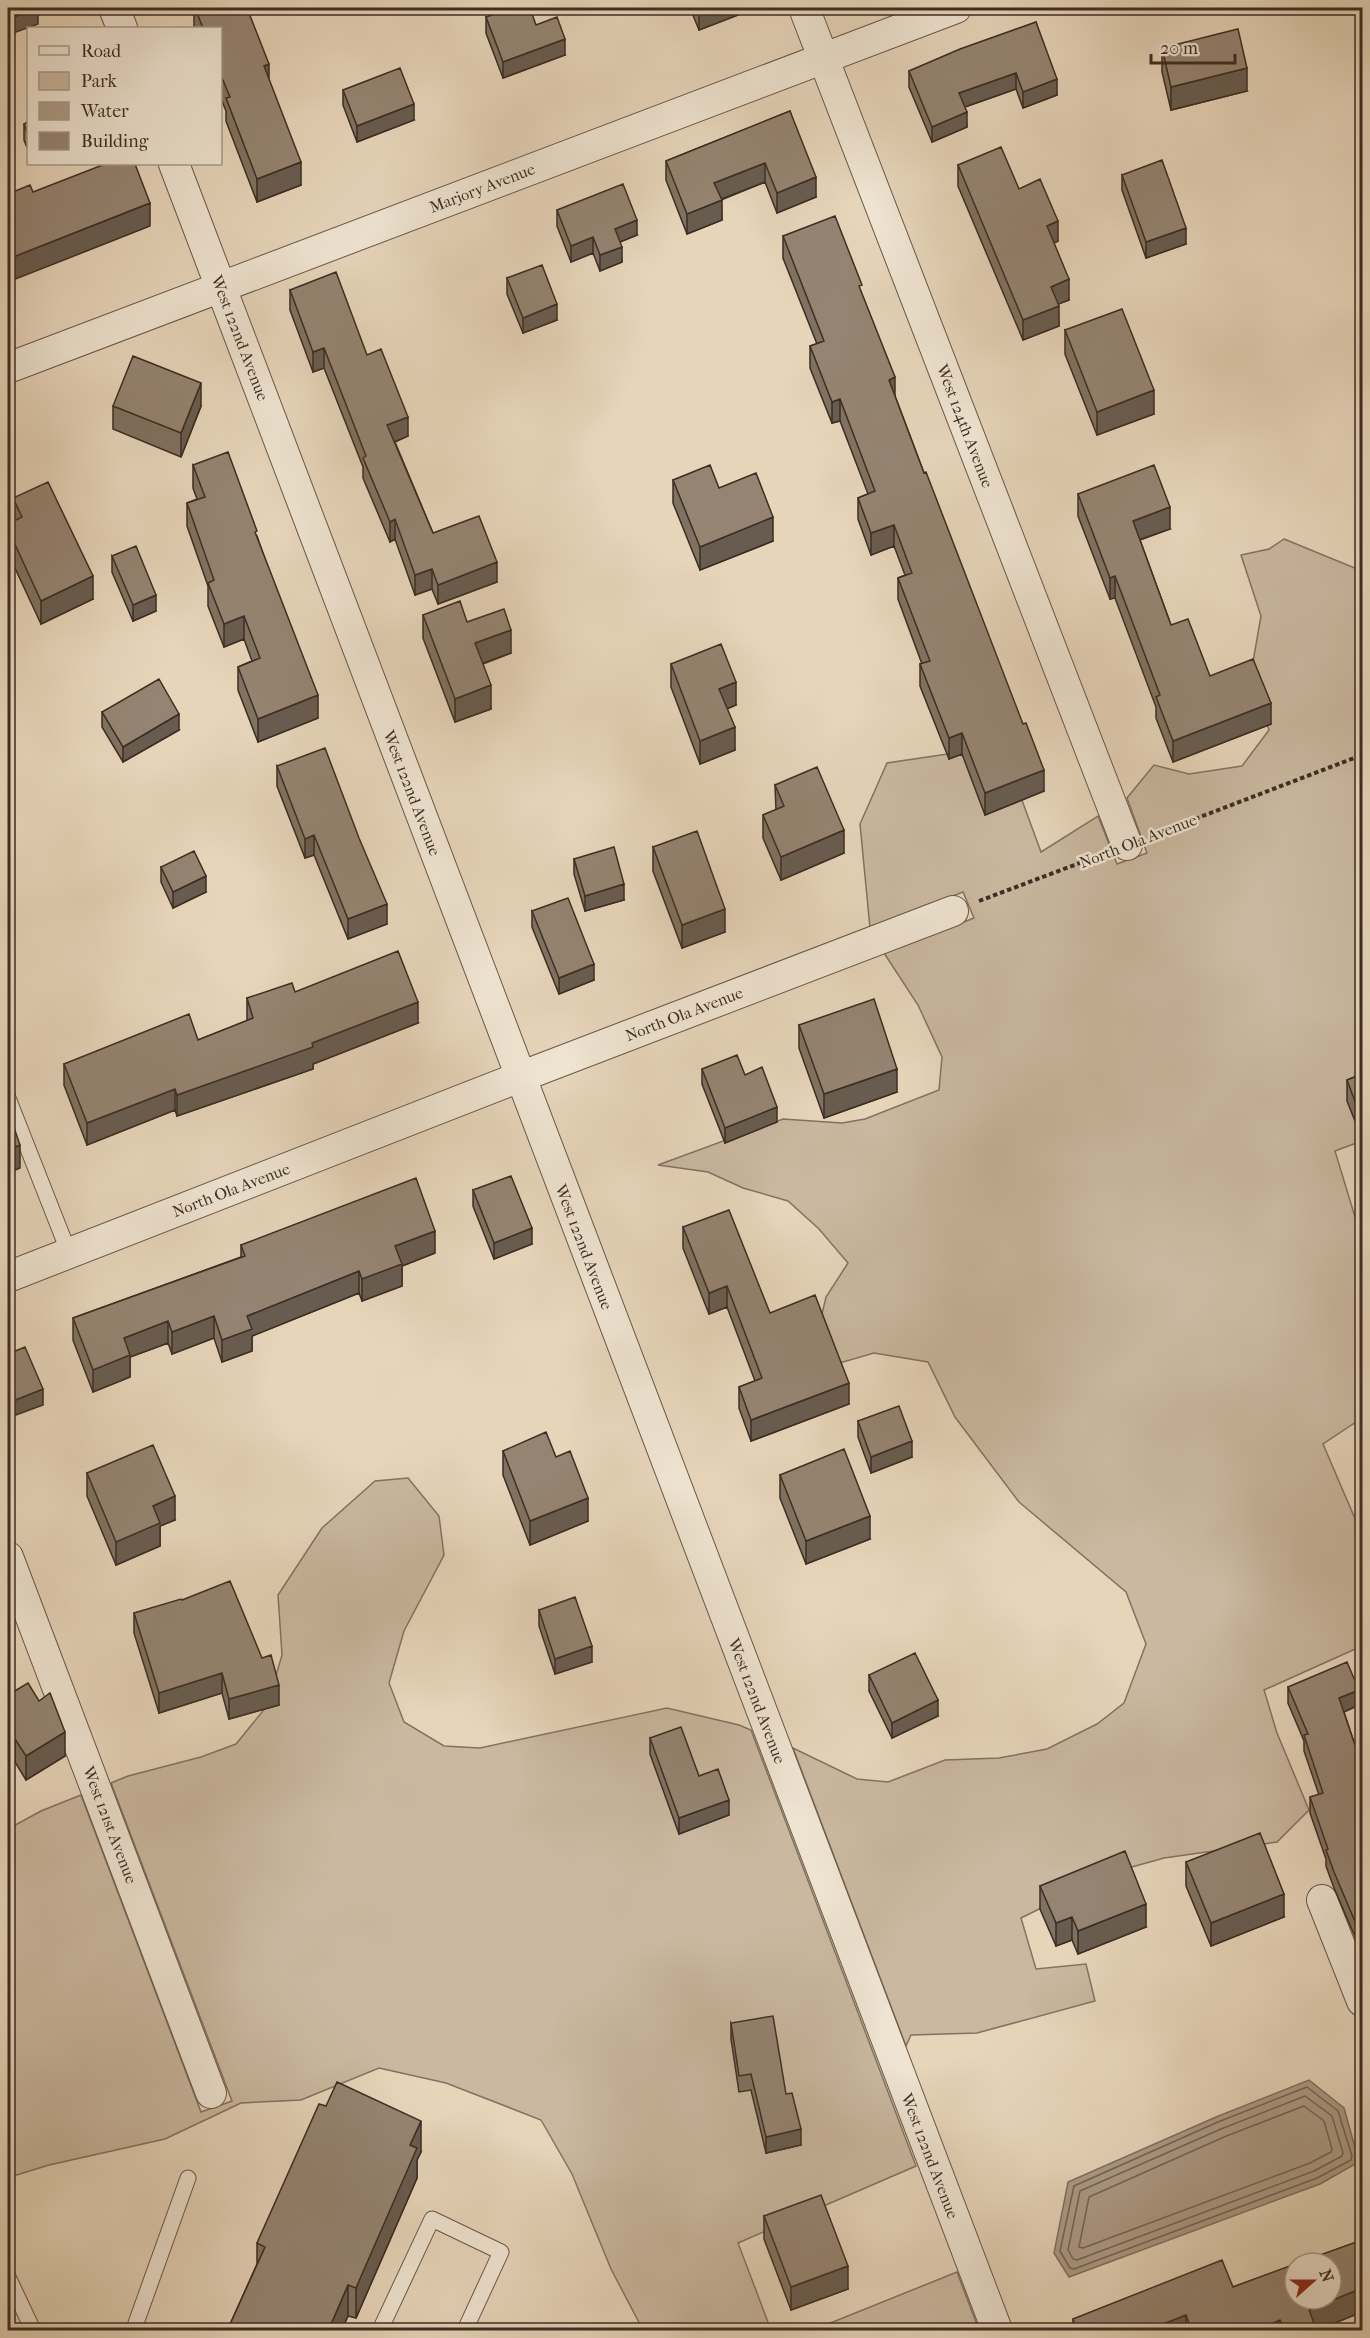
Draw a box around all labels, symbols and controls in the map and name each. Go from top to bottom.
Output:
legend [27,27,222,165]
scale bar [1151,27,1235,65]
text: 20 m [1160,38,1198,59]
text: Road [81,41,121,62]
text: Park [81,71,118,92]
text: Water [80,101,129,122]
text: Building [81,131,149,152]
street label: Marjory Avenue [427,159,538,217]
street label: West 122nd Avenue [207,272,273,403]
street label: West 124th Avenue [932,361,997,491]
street label: West 122nd Avenue [379,727,445,858]
street label: North Ola Avenue [1077,810,1200,872]
street label: North Ola Avenue [623,983,746,1045]
street label: North Ola Avenue [170,1159,293,1221]
street label: West 122nd Avenue [551,1181,617,1312]
street label: West 122nd Avenue [724,1635,790,1766]
street label: West 121st Avenue [79,1763,141,1886]
street label: West 122nd Avenue [897,2090,963,2221]
north arrow [1283,2251,1343,2311]
text: N [1315,2267,1338,2286]

